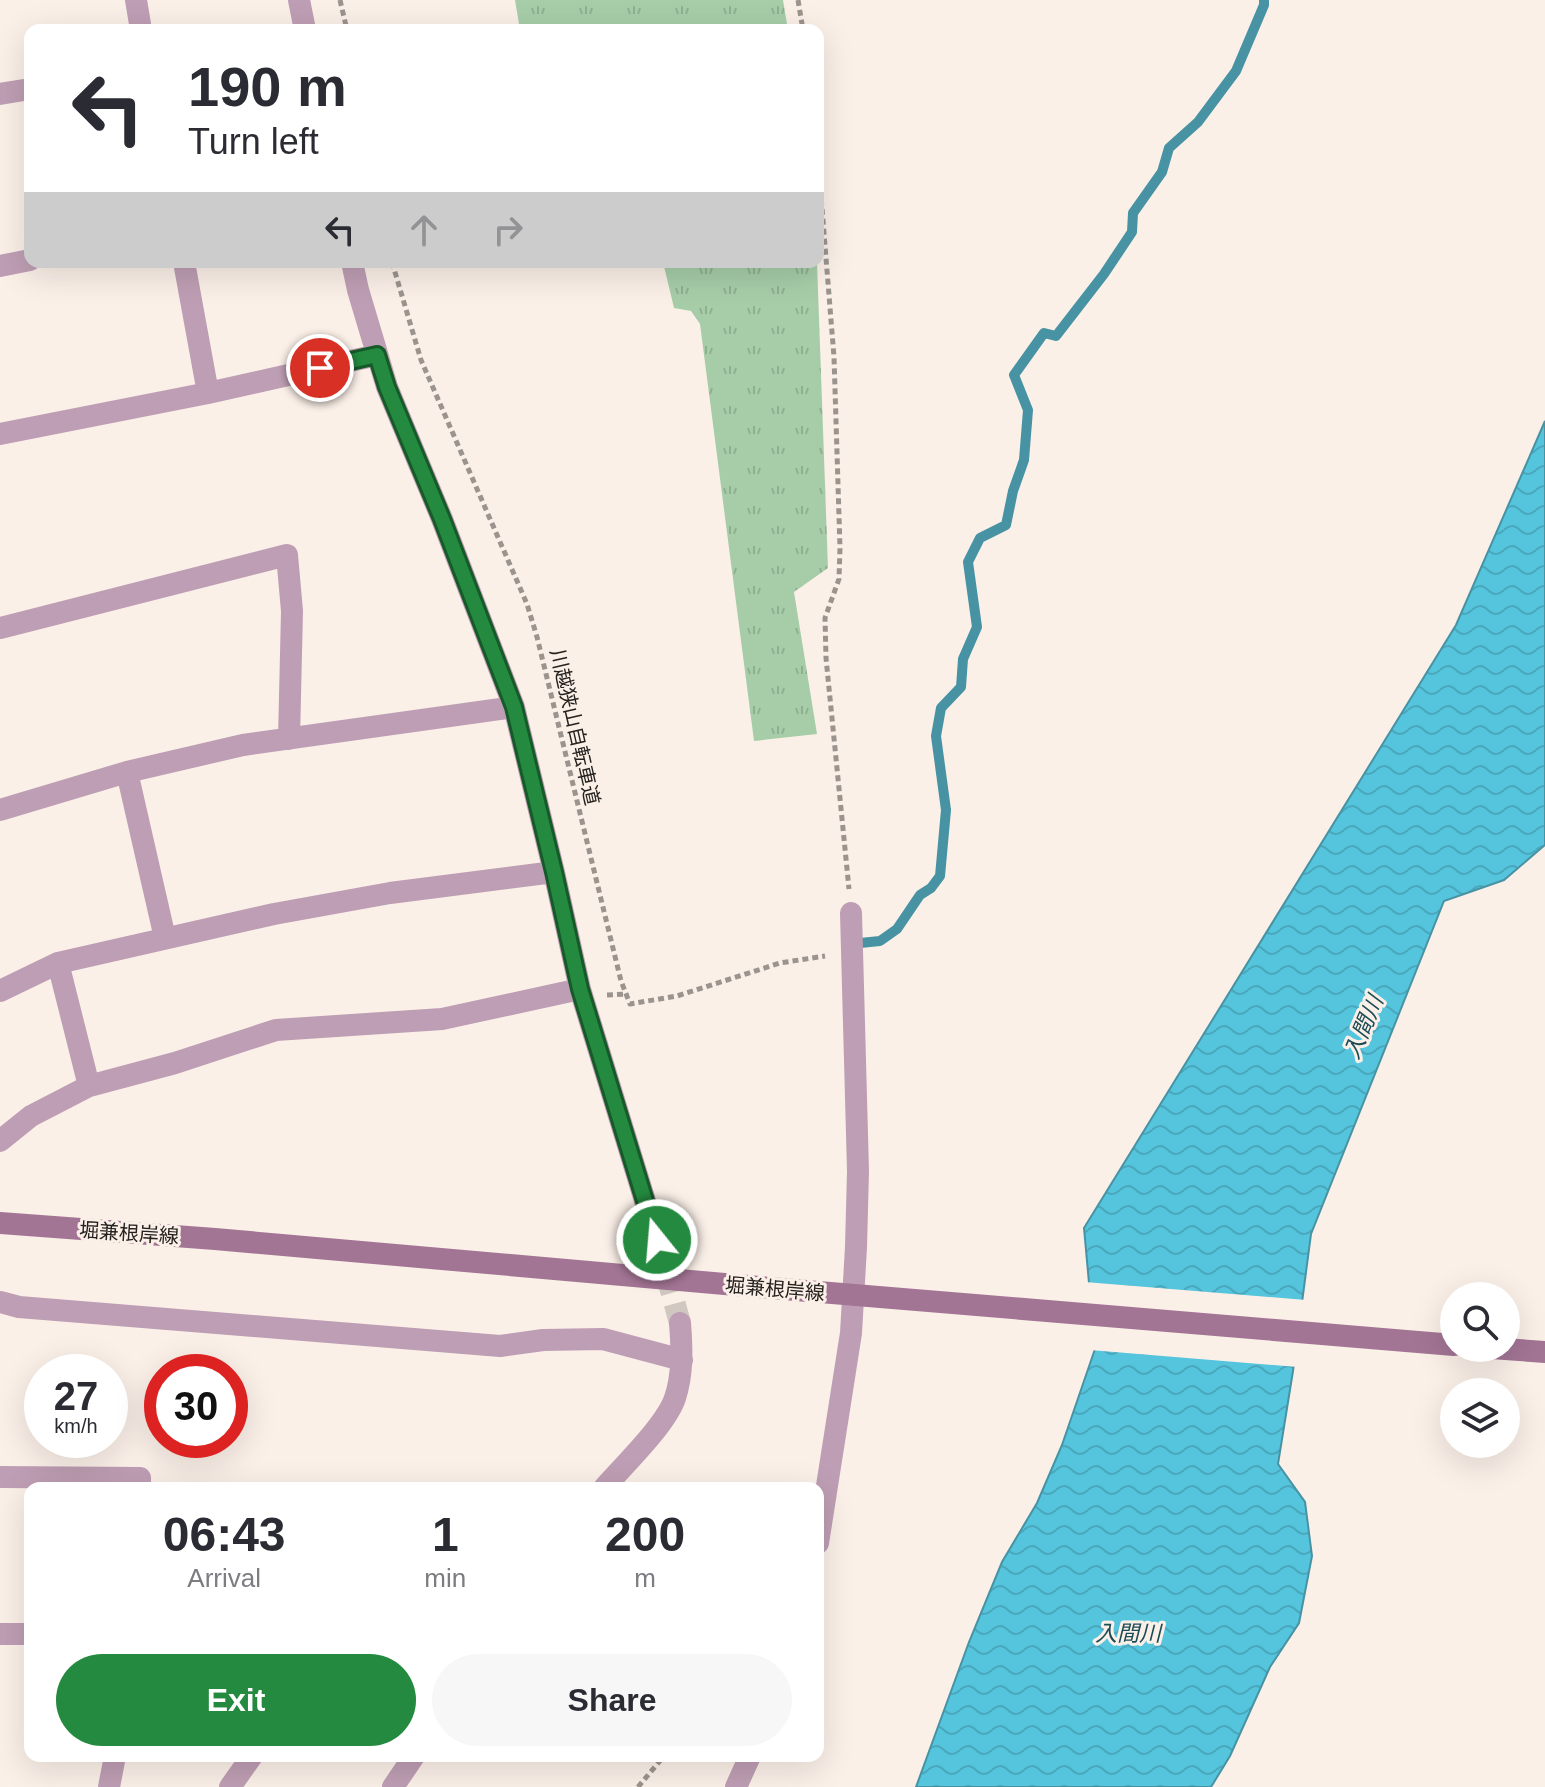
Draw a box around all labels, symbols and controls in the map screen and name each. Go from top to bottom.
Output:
text: 190 m [188,55,347,118]
icon: left [56,56,160,160]
text: Turn left [188,121,319,162]
icon: left [318,208,362,252]
icon: ahead [402,208,446,252]
icon: right [486,208,530,252]
pin [286,334,354,402]
icon: arrive [298,346,342,390]
street label: 川越狭山自転車道 [546,647,604,807]
water label: 入間川 [1339,990,1389,1062]
position arrow [615,1198,699,1282]
street label: 堀兼根岸線 [78,1219,180,1247]
street label: 堀兼根岸線 [724,1274,826,1304]
map controls [1440,1282,1520,1458]
button: search [1440,1282,1520,1362]
speed limit sign: 30 [144,1354,248,1458]
text: 27 [54,1374,98,1418]
button: layers [1440,1378,1520,1458]
text: km/h [54,1415,98,1437]
text: 06:43 [163,1508,286,1561]
text: 1 [432,1508,459,1561]
text: 200 [605,1508,685,1561]
text: Arrival [187,1563,261,1593]
text: min [424,1563,466,1593]
text: m [634,1563,656,1593]
water label: 入間川 [1095,1621,1163,1646]
button: Exit [56,1654,416,1746]
button: Share [432,1654,792,1746]

